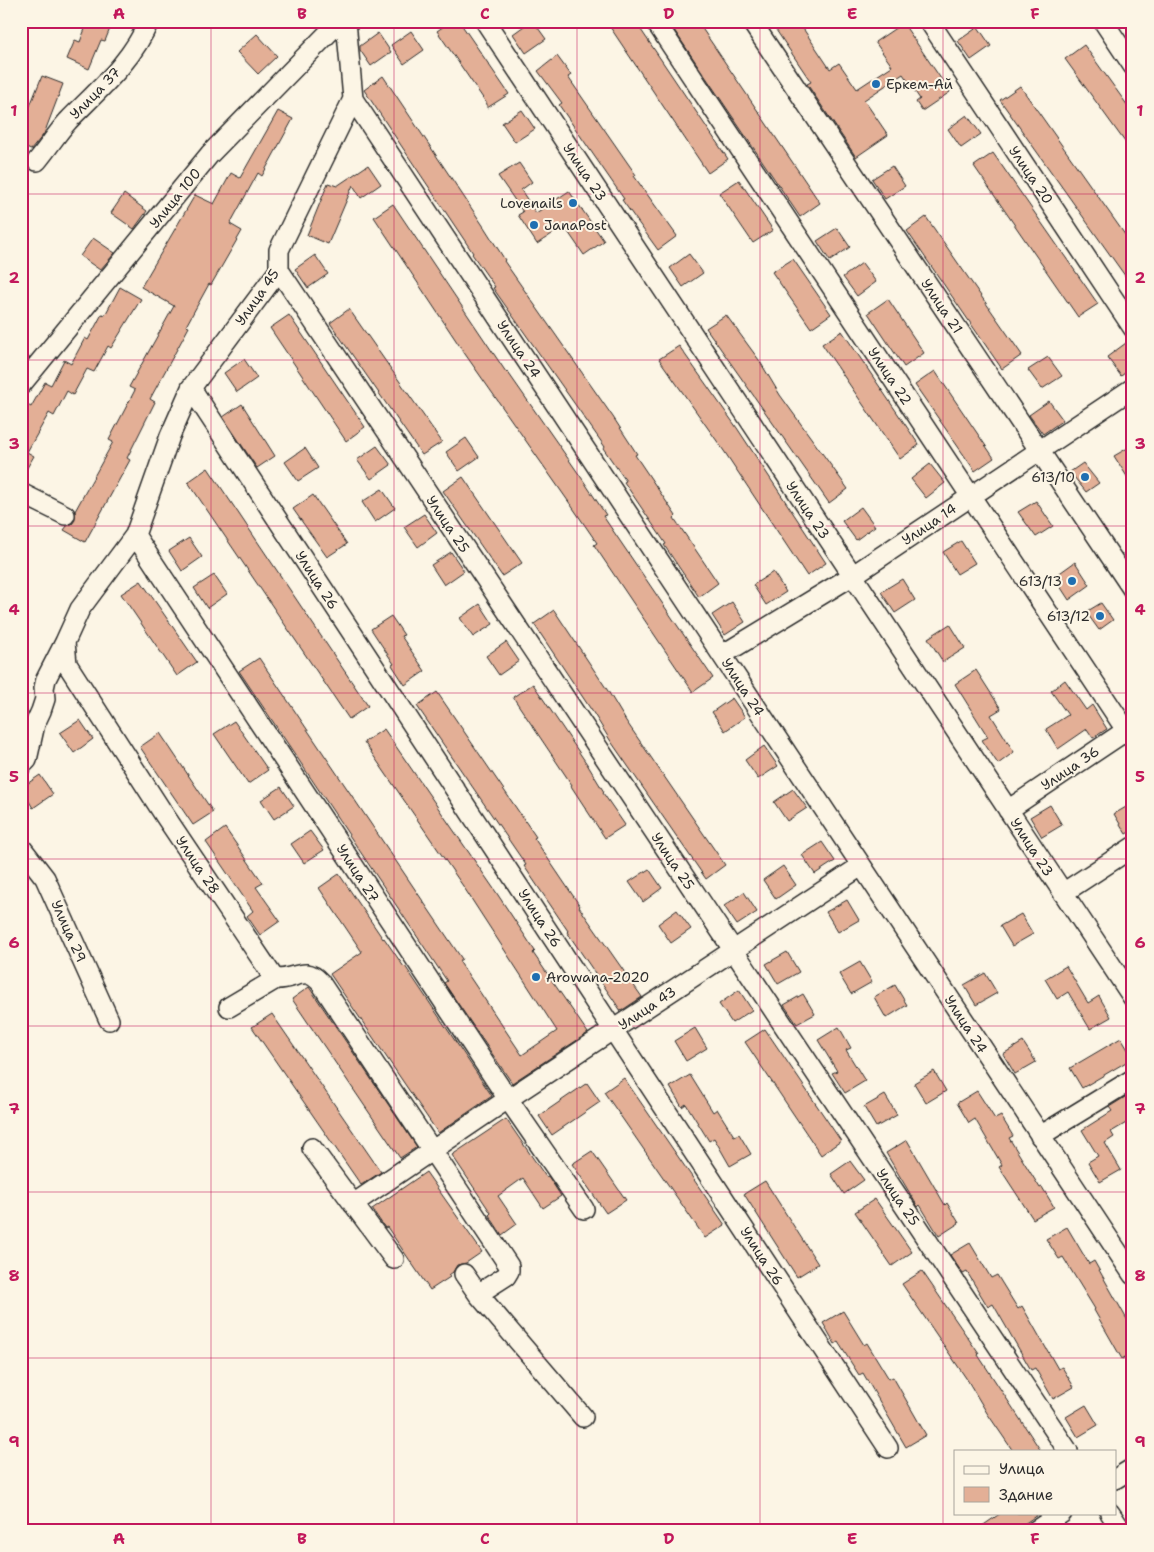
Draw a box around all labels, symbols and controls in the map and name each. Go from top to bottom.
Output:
text: A [113,3,125,24]
text: B [297,3,307,24]
text: C [480,3,490,24]
text: D [663,3,675,24]
text: E [847,3,857,24]
text: F [1030,3,1040,24]
street label: Улица 37 [66,63,124,123]
place label: Еркем-Ай [886,75,953,93]
marker: Еркем-Ай [870,78,882,90]
text: 1 [10,100,18,121]
text: 1 [1136,100,1144,121]
street label: Улица 23 [559,140,611,204]
street label: Улица 20 [1005,143,1057,207]
street label: Улица 100 [145,164,205,232]
place label: Lovenails [500,194,563,212]
marker: Lovenails [567,197,579,209]
place label: JanaPost [544,216,607,234]
marker: JanaPost [528,219,540,231]
street label: Улица 45 [231,265,283,329]
text: 2 [8,267,20,288]
text: 2 [1134,267,1146,288]
street label: Улица 21 [917,275,967,337]
street label: Улица 24 [493,317,545,381]
street label: Улица 22 [864,344,916,408]
text: 3 [8,433,20,454]
text: 3 [1134,433,1146,454]
place label: 613/10 [1031,468,1075,486]
marker: 613/10 [1079,471,1091,483]
street label: Улица 23 [782,478,834,542]
street label: Улица 25 [422,492,474,556]
street label: Улица 14 [898,499,960,549]
street label: Улица 26 [291,547,343,613]
place label: 613/13 [1019,572,1062,590]
marker: 613/13 [1066,575,1078,587]
text: 4 [8,599,20,620]
text: 4 [1134,599,1146,620]
place label: 613/12 [1047,607,1090,625]
marker: 613/12 [1094,610,1106,622]
street label: Улица 24 [718,655,769,720]
street label: Улица 36 [1037,742,1103,794]
text: 5 [9,766,19,787]
text: 5 [1135,766,1145,787]
street label: Улица 23 [1006,814,1058,880]
street label: Улица 25 [647,829,699,893]
street label: Улица 28 [172,833,224,897]
street label: Улица 27 [333,841,383,905]
street label: Улица 26 [514,885,566,951]
street label: Улица 29 [47,897,91,965]
text: 6 [8,932,20,953]
text: 6 [1134,932,1146,953]
place label: Arowana-2020 [546,968,649,986]
marker: Arowana-2020 [530,971,542,983]
street label: Улица 43 [615,982,679,1034]
street label: Улица 24 [941,992,992,1057]
text: 7 [8,1098,20,1119]
text: 7 [1134,1098,1146,1119]
street label: Улица 25 [872,1165,924,1229]
street label: Улица 26 [736,1223,788,1289]
text: 8 [8,1265,20,1286]
text: 8 [1134,1265,1146,1286]
text: 9 [8,1431,20,1452]
text: 9 [1134,1431,1146,1452]
legend [954,1450,1116,1514]
text: Улица [999,1459,1045,1479]
text: Здание [999,1485,1053,1505]
text: A [113,1528,125,1549]
text: B [297,1528,307,1549]
text: C [480,1528,490,1549]
text: D [663,1528,675,1549]
text: E [847,1528,857,1549]
text: F [1030,1528,1040,1549]

